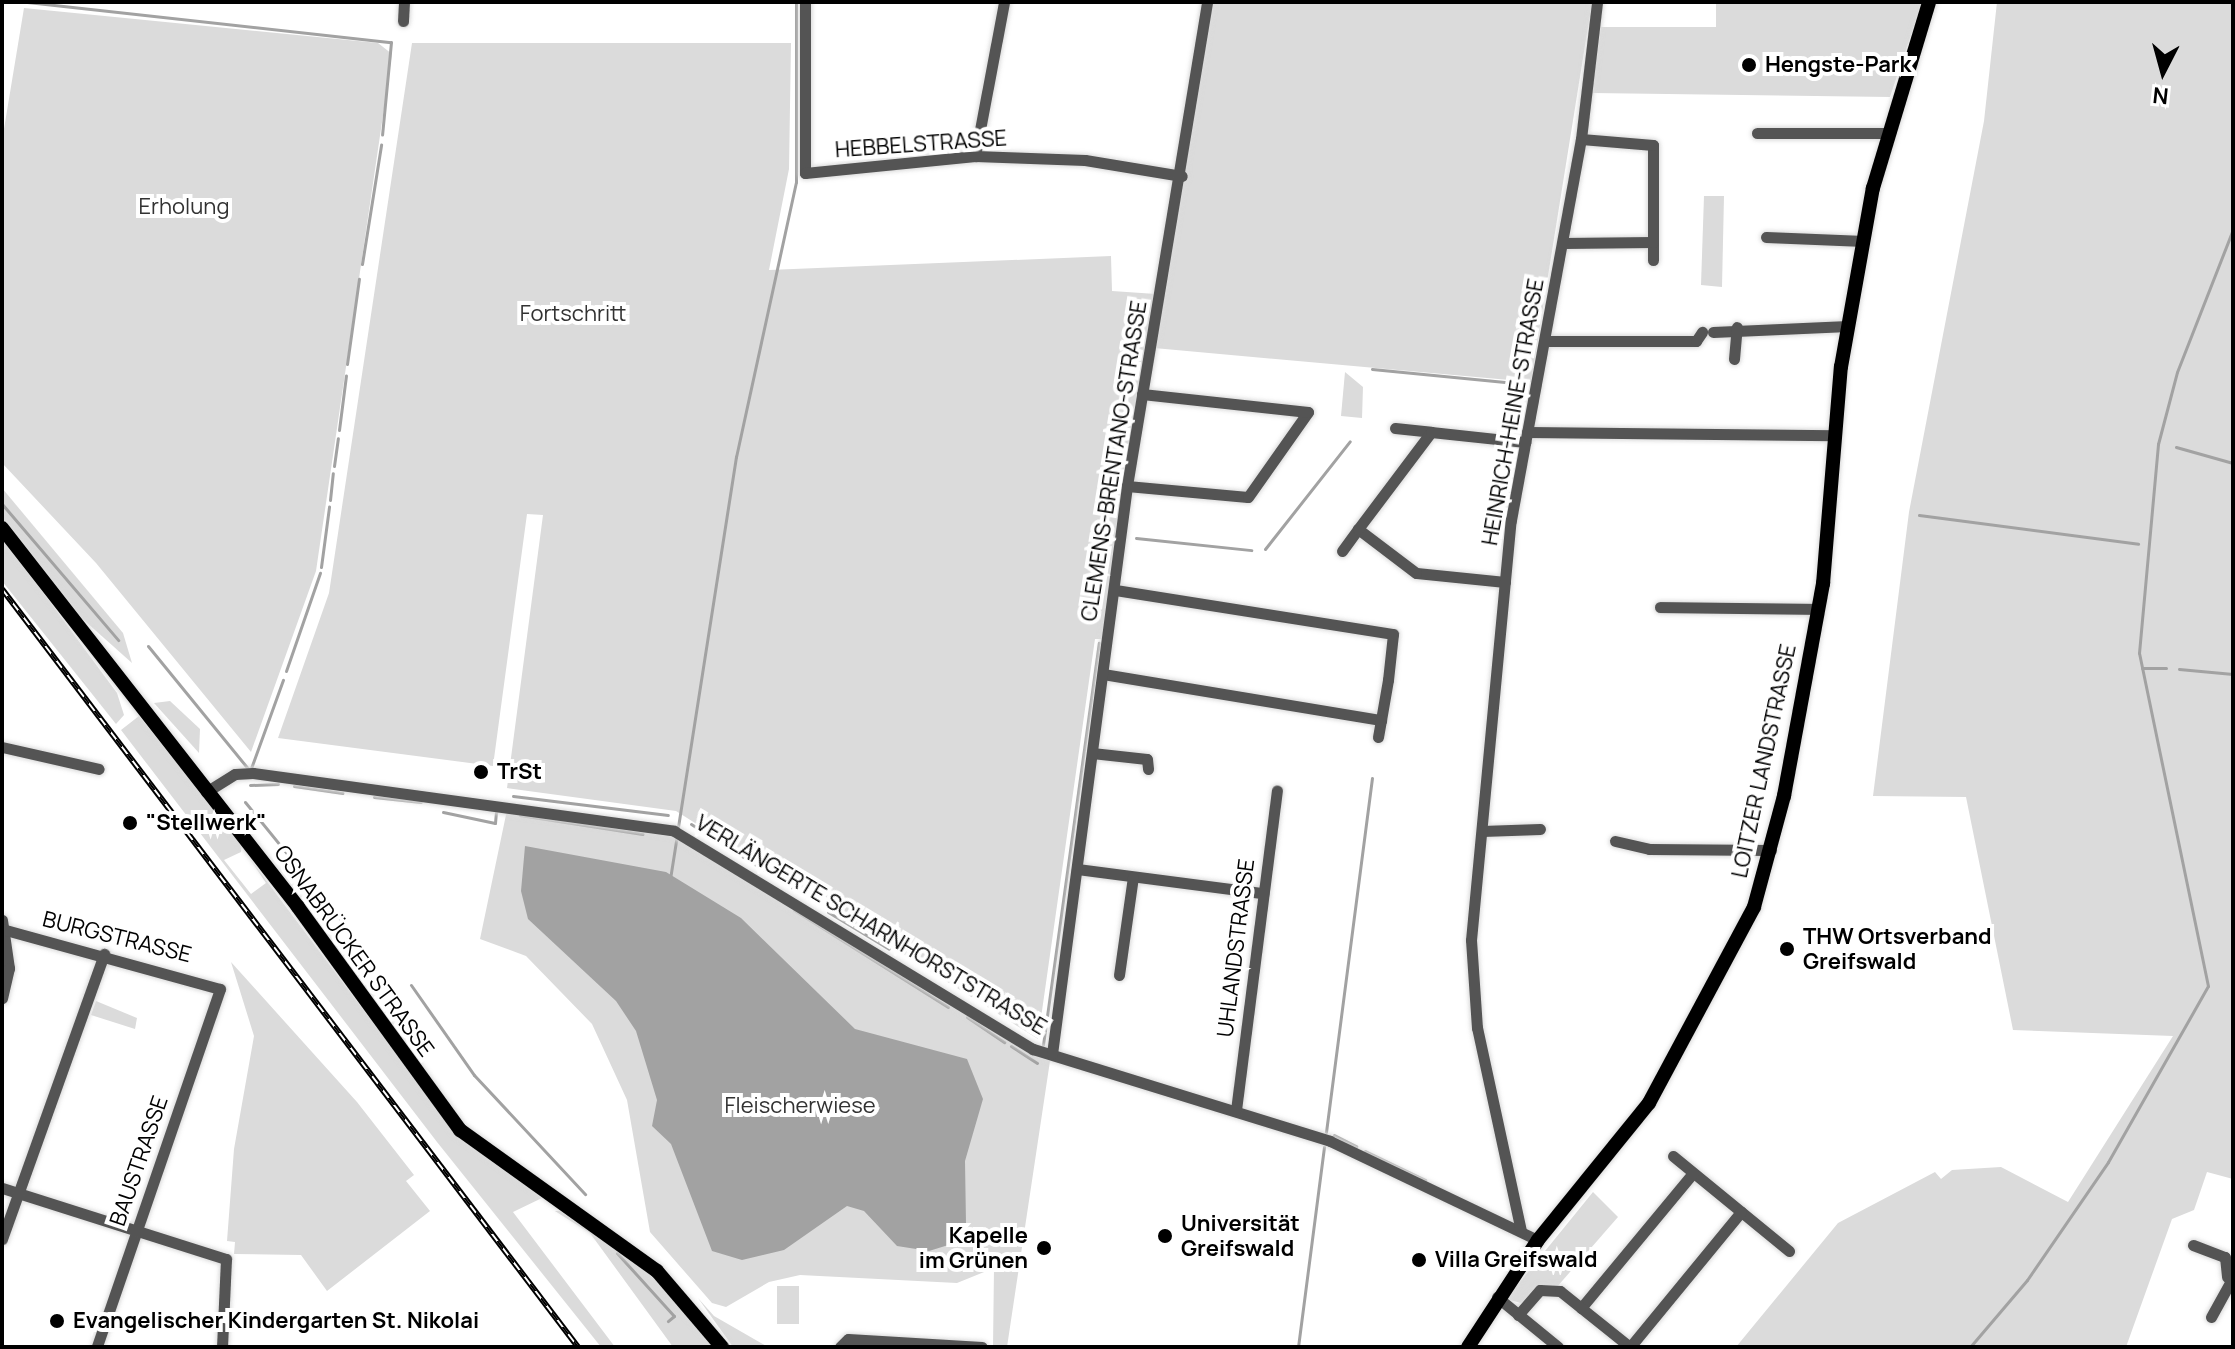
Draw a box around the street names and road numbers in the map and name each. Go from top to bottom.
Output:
street label: HEBBELSTRASSE [834,125,1008,163]
street label: HEINRICH-HEINE-STRASSE [1477,277,1549,547]
street label: CLEMENS-BRENTANO-STRASSE [1076,299,1152,623]
street label: LOITZER LANDSTRASSE [1726,642,1802,880]
street label: VERLÄNGERTE SCHARNHORSTSTRASSE [691,809,1051,1041]
street label: OSNABRÜCKER STRASSE [268,840,440,1062]
street label: UHLANDSTRASSE [1212,857,1260,1039]
street label: BURGSTRASSE [40,906,194,968]
street label: BAUSTRASSE [104,1092,174,1230]

